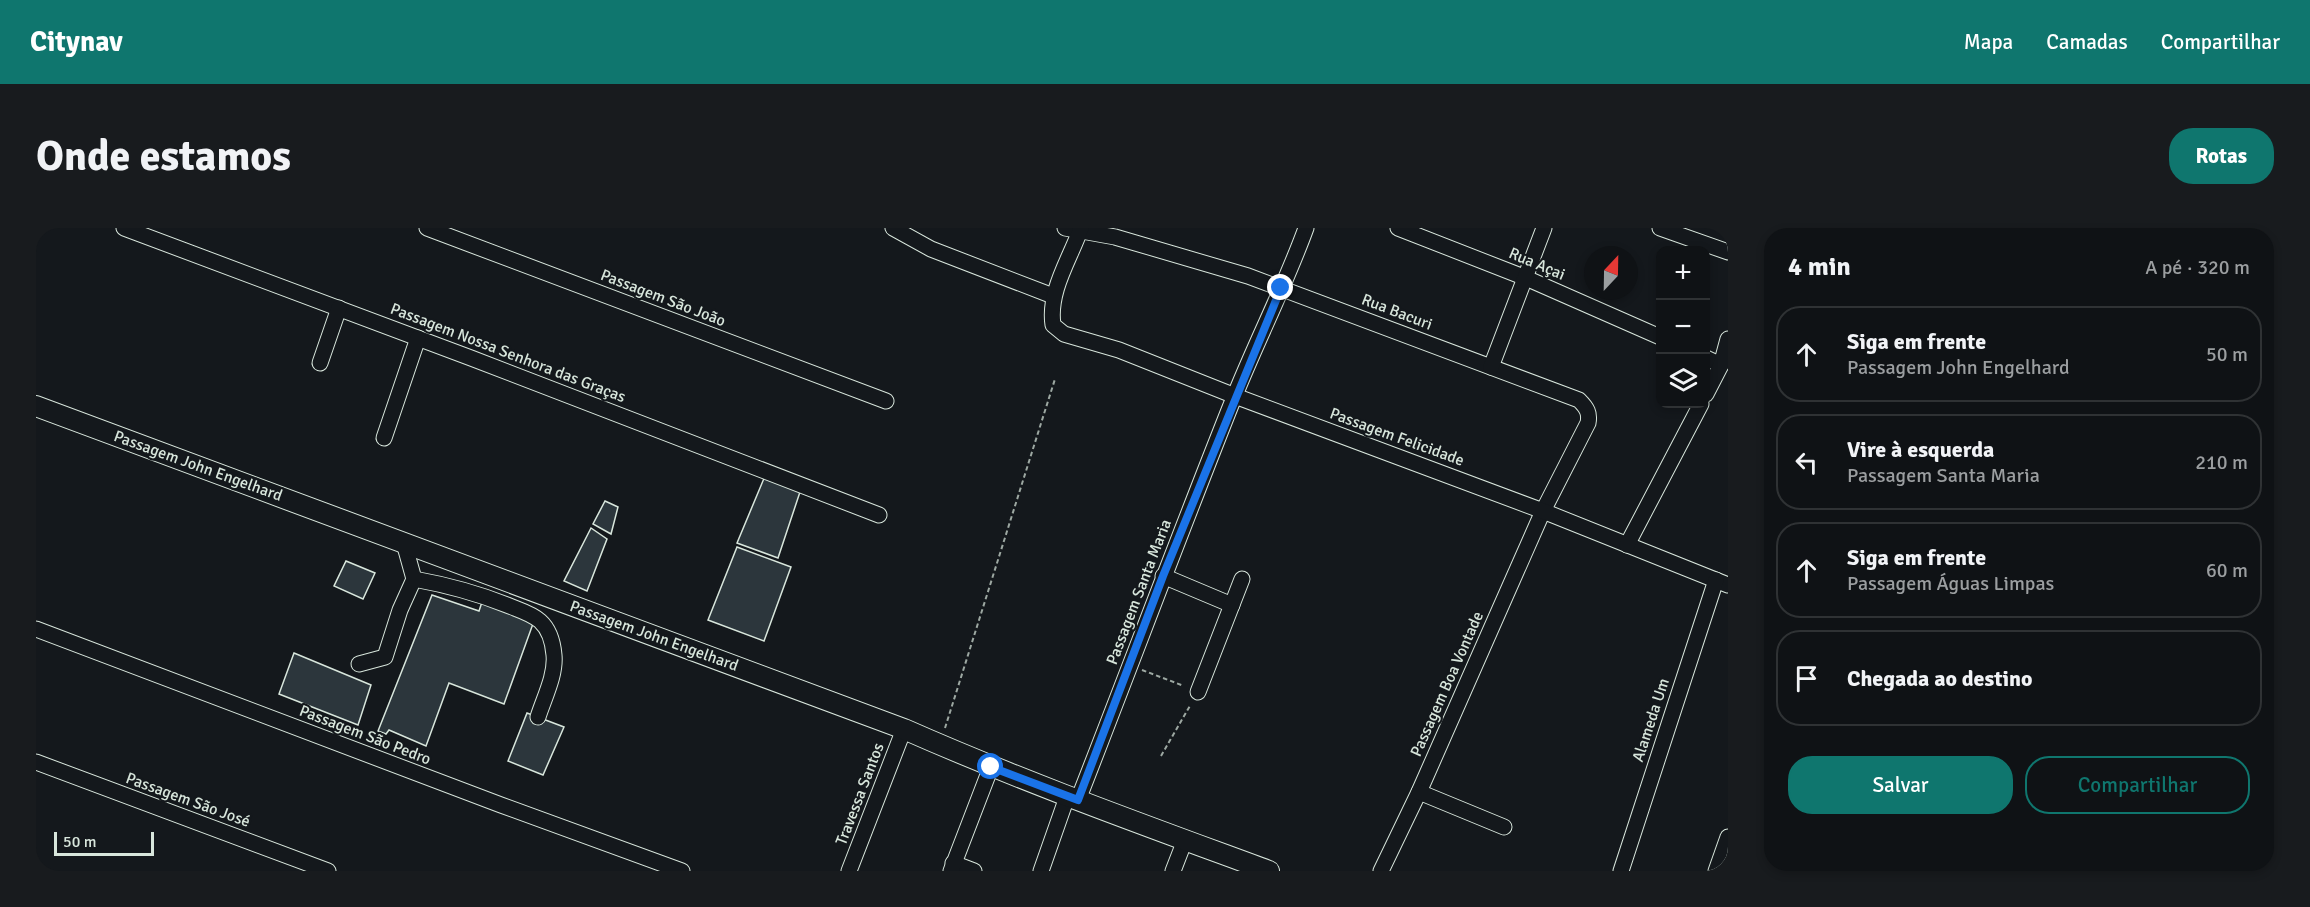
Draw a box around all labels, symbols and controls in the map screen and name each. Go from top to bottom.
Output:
text: Citynav [30,25,123,59]
text: Mapa [1964,29,2013,55]
text: Camadas [2046,29,2128,55]
text: Compartilhar [2161,29,2280,55]
button: Rotas [2169,128,2274,184]
text: Onde estamos [36,131,291,182]
street label: Rua Açai [1506,243,1568,285]
north arrow [1584,246,1638,300]
map controls [1656,246,1710,408]
button: + [1656,246,1710,300]
text: 4 min [1788,251,1851,283]
text: A pé · 320 m [2145,255,2250,280]
street label: Passagem São João [598,265,728,331]
route end [1267,274,1293,300]
street label: Rua Bacuri [1359,289,1435,335]
street label: Passagem Nossa Senhora das Graças [388,299,628,407]
button: − [1656,300,1710,354]
text: Siga em frente [1847,328,1986,355]
icon: ahead [1790,338,1823,371]
text: 50 m [2206,342,2248,367]
button: layers [1656,354,1710,408]
text: Passagem John Engelhard [1847,355,2070,380]
street label: Passagem Felicidade [1327,403,1467,471]
street label: Passagem John Engelhard [111,426,285,506]
text: Vire à esquerda [1847,436,1994,463]
icon: left [1790,446,1823,479]
text: 210 m [2195,450,2248,475]
text: Passagem Santa Maria [1847,463,2040,488]
street label: Passagem Santa Maria [1102,516,1176,668]
text: Siga em frente [1847,544,1986,571]
icon: ahead [1790,554,1823,587]
text: 60 m [2206,558,2248,583]
text: Passagem Águas Limpas [1847,571,2054,596]
street label: Passagem John Engelhard [567,596,741,676]
street label: Passagem Boa Vontade [1406,608,1488,760]
icon: arrive [1790,662,1823,695]
text: Chegada ao destino [1847,665,2033,692]
street label: Alameda Um [1628,676,1674,764]
street label: Passagem São Pedro [296,701,434,769]
street label: Travessa Santos [831,740,889,848]
route start [977,753,1003,779]
button: Salvar [1788,756,2013,814]
button: Compartilhar [2025,756,2250,814]
street label: Passagem São José [123,768,253,832]
scale bar [54,829,154,856]
text: 50 m [63,832,97,852]

